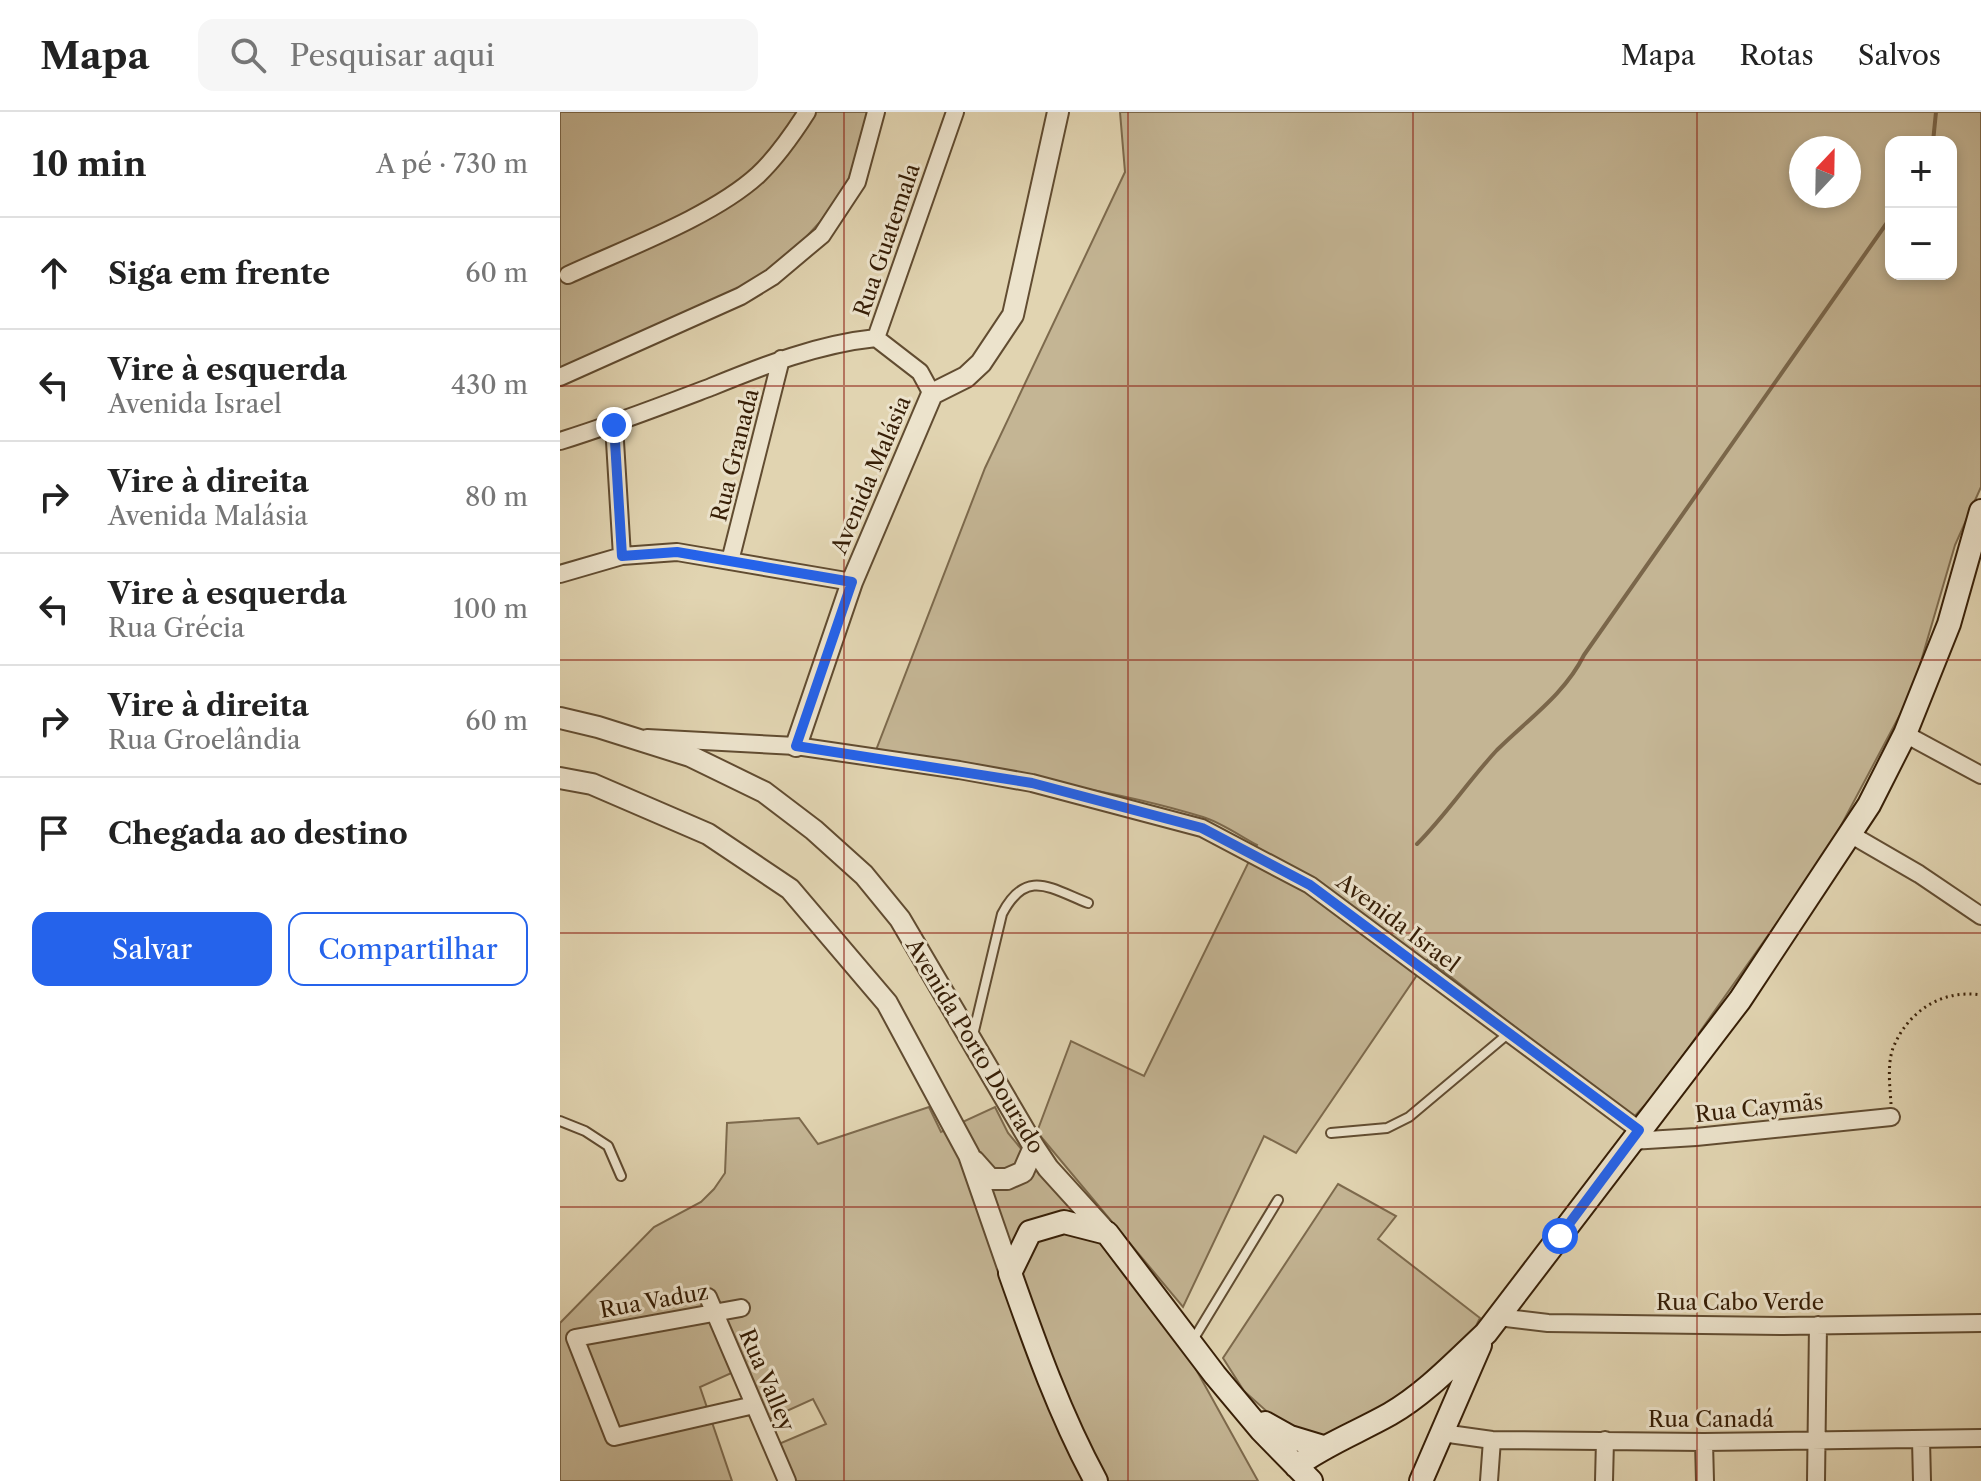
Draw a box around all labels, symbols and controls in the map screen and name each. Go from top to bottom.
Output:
search box [198,19,758,91]
text: Mapa [40,32,150,79]
icon: search [226,33,270,77]
text: Pesquisar aqui [290,37,495,74]
text: Mapa [1621,38,1696,72]
text: Rotas [1740,38,1814,72]
text: Salvos [1858,38,1941,72]
north arrow [1789,136,1861,208]
map controls [1885,136,1957,280]
button: + [1885,136,1957,208]
text: 10 min [32,143,147,185]
text: A pé · 730 m [376,148,528,180]
street label: Rua Guatemala [848,160,926,320]
button: − [1885,208,1957,280]
icon: ahead [32,251,76,295]
text: Siga em frente [108,255,330,292]
text: 60 m [465,257,528,289]
text: Vire à esquerda [108,351,347,388]
icon: left [32,363,76,407]
text: 430 m [451,369,528,401]
street label: Rua Granada [705,386,765,524]
text: Avenida Israel [108,388,282,420]
street label: Avenida Malásia [825,391,917,559]
route end [596,407,632,443]
text: Vire à direita [108,463,309,500]
icon: right [32,475,76,519]
text: 80 m [465,481,528,513]
text: Avenida Malásia [108,500,308,532]
text: Vire à esquerda [108,575,347,612]
icon: left [32,587,76,631]
text: 100 m [453,593,528,625]
text: Rua Grécia [108,612,245,644]
text: Vire à direita [108,687,309,724]
icon: right [32,699,76,743]
text: 60 m [465,705,528,737]
text: Rua Groelândia [108,724,301,756]
icon: arrive [32,811,76,855]
text: Chegada ao destino [108,815,408,852]
street label: Avenida Israel [1330,867,1465,978]
button: Salvar [32,912,272,986]
button: Compartilhar [288,912,528,986]
street label: Avenida Porto Dourado [900,933,1050,1158]
street label: Rua Caymãs [1694,1088,1824,1128]
route start [1542,1218,1578,1254]
street label: Rua Vaduz [598,1278,710,1324]
street label: Rua Cabo Verde [1656,1289,1824,1316]
street label: Rua Valley [733,1325,801,1436]
street label: Rua Canadá [1648,1406,1774,1433]

